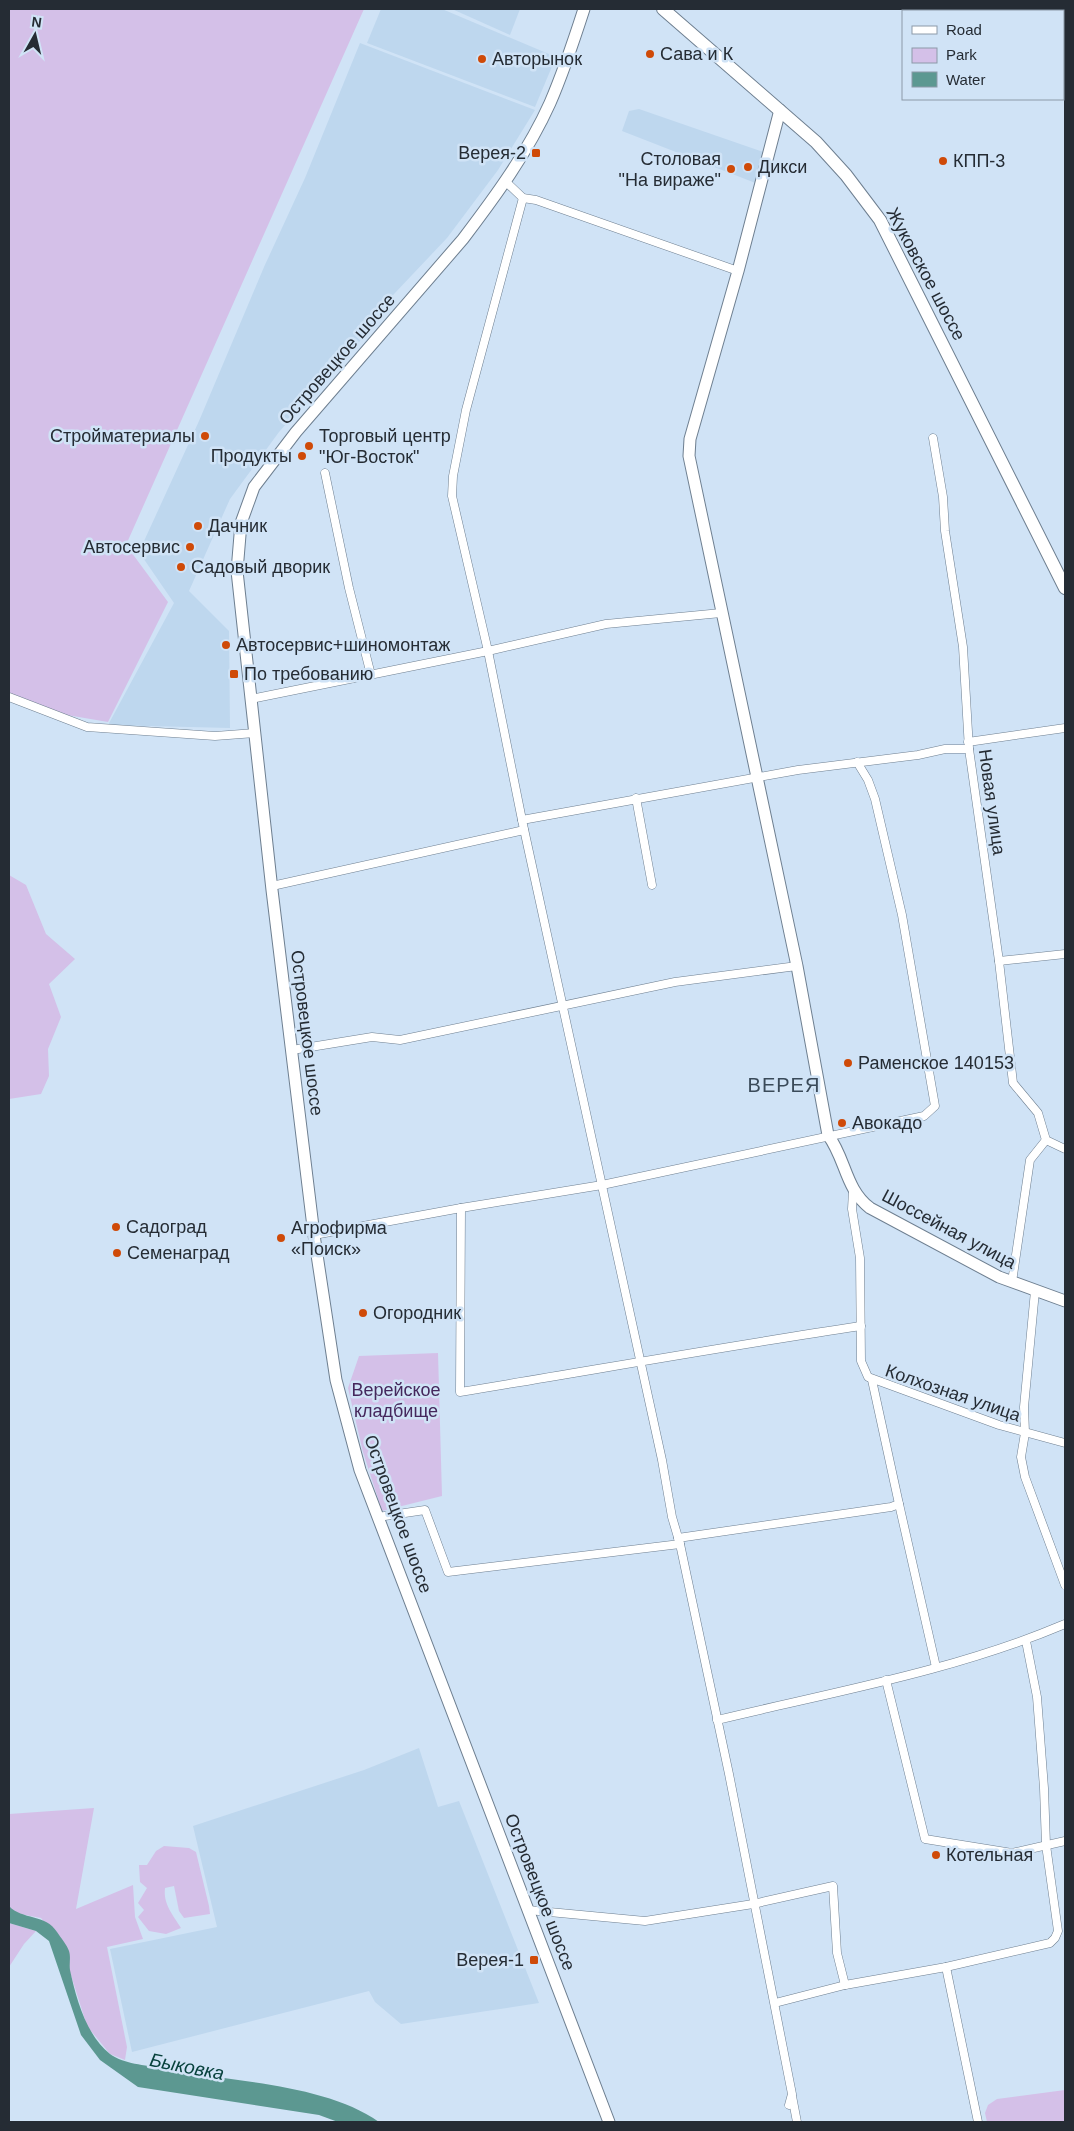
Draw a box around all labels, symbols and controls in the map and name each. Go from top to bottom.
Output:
north arrow [10,10,60,60]
legend [902,10,1064,100]
text: N [31,13,43,31]
text: Road [946,21,982,38]
place label: Сава и К [660,44,734,64]
text: Park [946,46,977,63]
marker: Сава и К [644,48,656,60]
place label: Авторынок [492,49,582,69]
marker: Авторынок [476,53,488,65]
text: Water [946,71,985,88]
place label: Верея-2 [458,143,526,163]
marker: Верея-2 [530,147,542,159]
place label: Столовая "На вираже" [619,149,721,190]
place label: КПП-3 [953,151,1005,171]
marker: КПП-3 [937,155,949,167]
place label: Дикси [758,157,807,177]
marker: Дикси [742,161,754,173]
marker: Столовая "На вираже" [725,163,737,175]
street label: Жуковское шоссе [883,204,969,344]
street label: Островецкое шоссе [275,290,399,428]
place label: Стройматериалы [50,426,195,446]
place label: Торговый центр "Юг-Восток" [319,426,451,467]
marker: Стройматериалы [199,430,211,442]
marker: Торговый центр "Юг-Восток" [303,440,315,452]
place label: Продукты [211,446,292,466]
marker: Продукты [296,450,308,462]
place label: Дачник [208,516,267,536]
marker: Дачник [192,520,204,532]
place label: Автосервис [83,537,180,557]
marker: Автосервис [184,541,196,553]
place label: Садовый дворик [191,557,330,577]
marker: Садовый дворик [175,561,187,573]
place label: Автосервис+шиномонтаж [236,635,450,655]
marker: Автосервис+шиномонтаж [220,639,232,651]
place label: По требованию [244,664,373,684]
marker: По требованию [228,668,240,680]
street label: Новая улица [975,748,1009,857]
street label: Островецкое шоссе [287,949,327,1117]
place label: Раменское 140153 [858,1053,1014,1073]
marker: Раменское 140153 [842,1057,854,1069]
district label: ВЕРЕЯ [748,1074,820,1096]
place label: Авокадо [852,1113,922,1133]
marker: Авокадо [836,1117,848,1129]
street label: Шоссейная улица [879,1185,1020,1273]
place label: Садоград [126,1217,207,1237]
place label: Агрофирма «Поиск» [291,1218,388,1259]
marker: Садоград [110,1221,122,1233]
marker: Агрофирма «Поиск» [275,1232,287,1244]
place label: Семенаград [127,1243,230,1263]
marker: Семенаград [111,1247,123,1259]
place label: Огородник [373,1303,461,1323]
marker: Огородник [357,1307,369,1319]
street label: Колхозная улица [883,1360,1024,1426]
park label: Верейское кладбище [351,1380,441,1421]
street label: Островецкое шоссе [360,1432,436,1596]
street label: Островецкое шоссе [501,1811,579,1973]
place label: Котельная [946,1845,1033,1865]
marker: Котельная [930,1849,942,1861]
place label: Верея-1 [456,1950,524,1970]
marker: Верея-1 [528,1954,540,1966]
water label: Быковка [148,2049,226,2084]

